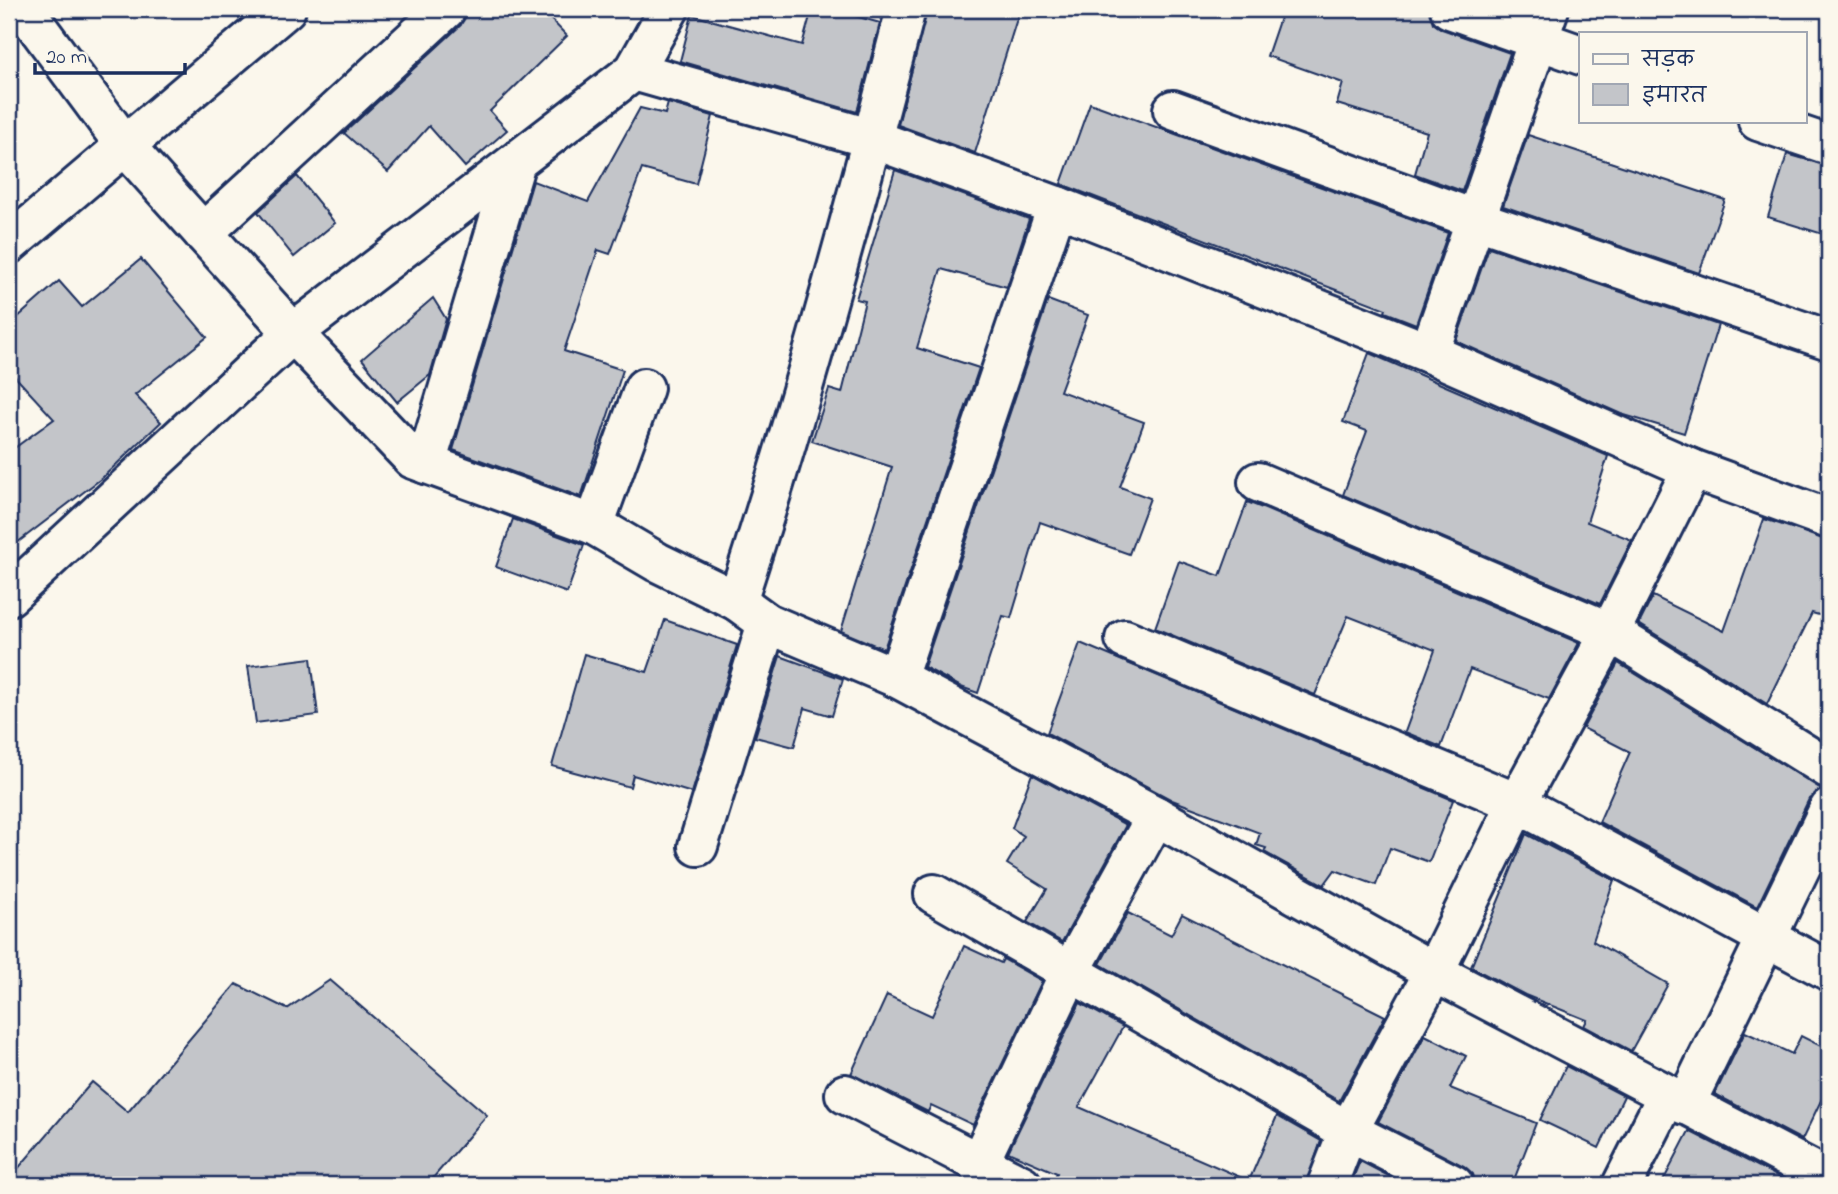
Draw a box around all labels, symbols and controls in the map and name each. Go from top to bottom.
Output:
scale bar [35,32,186,76]
legend [1579,32,1806,122]
text: 20 m [46,43,87,73]
text: सड़क [1641,46,1695,76]
text: इमारत [1642,82,1708,112]

